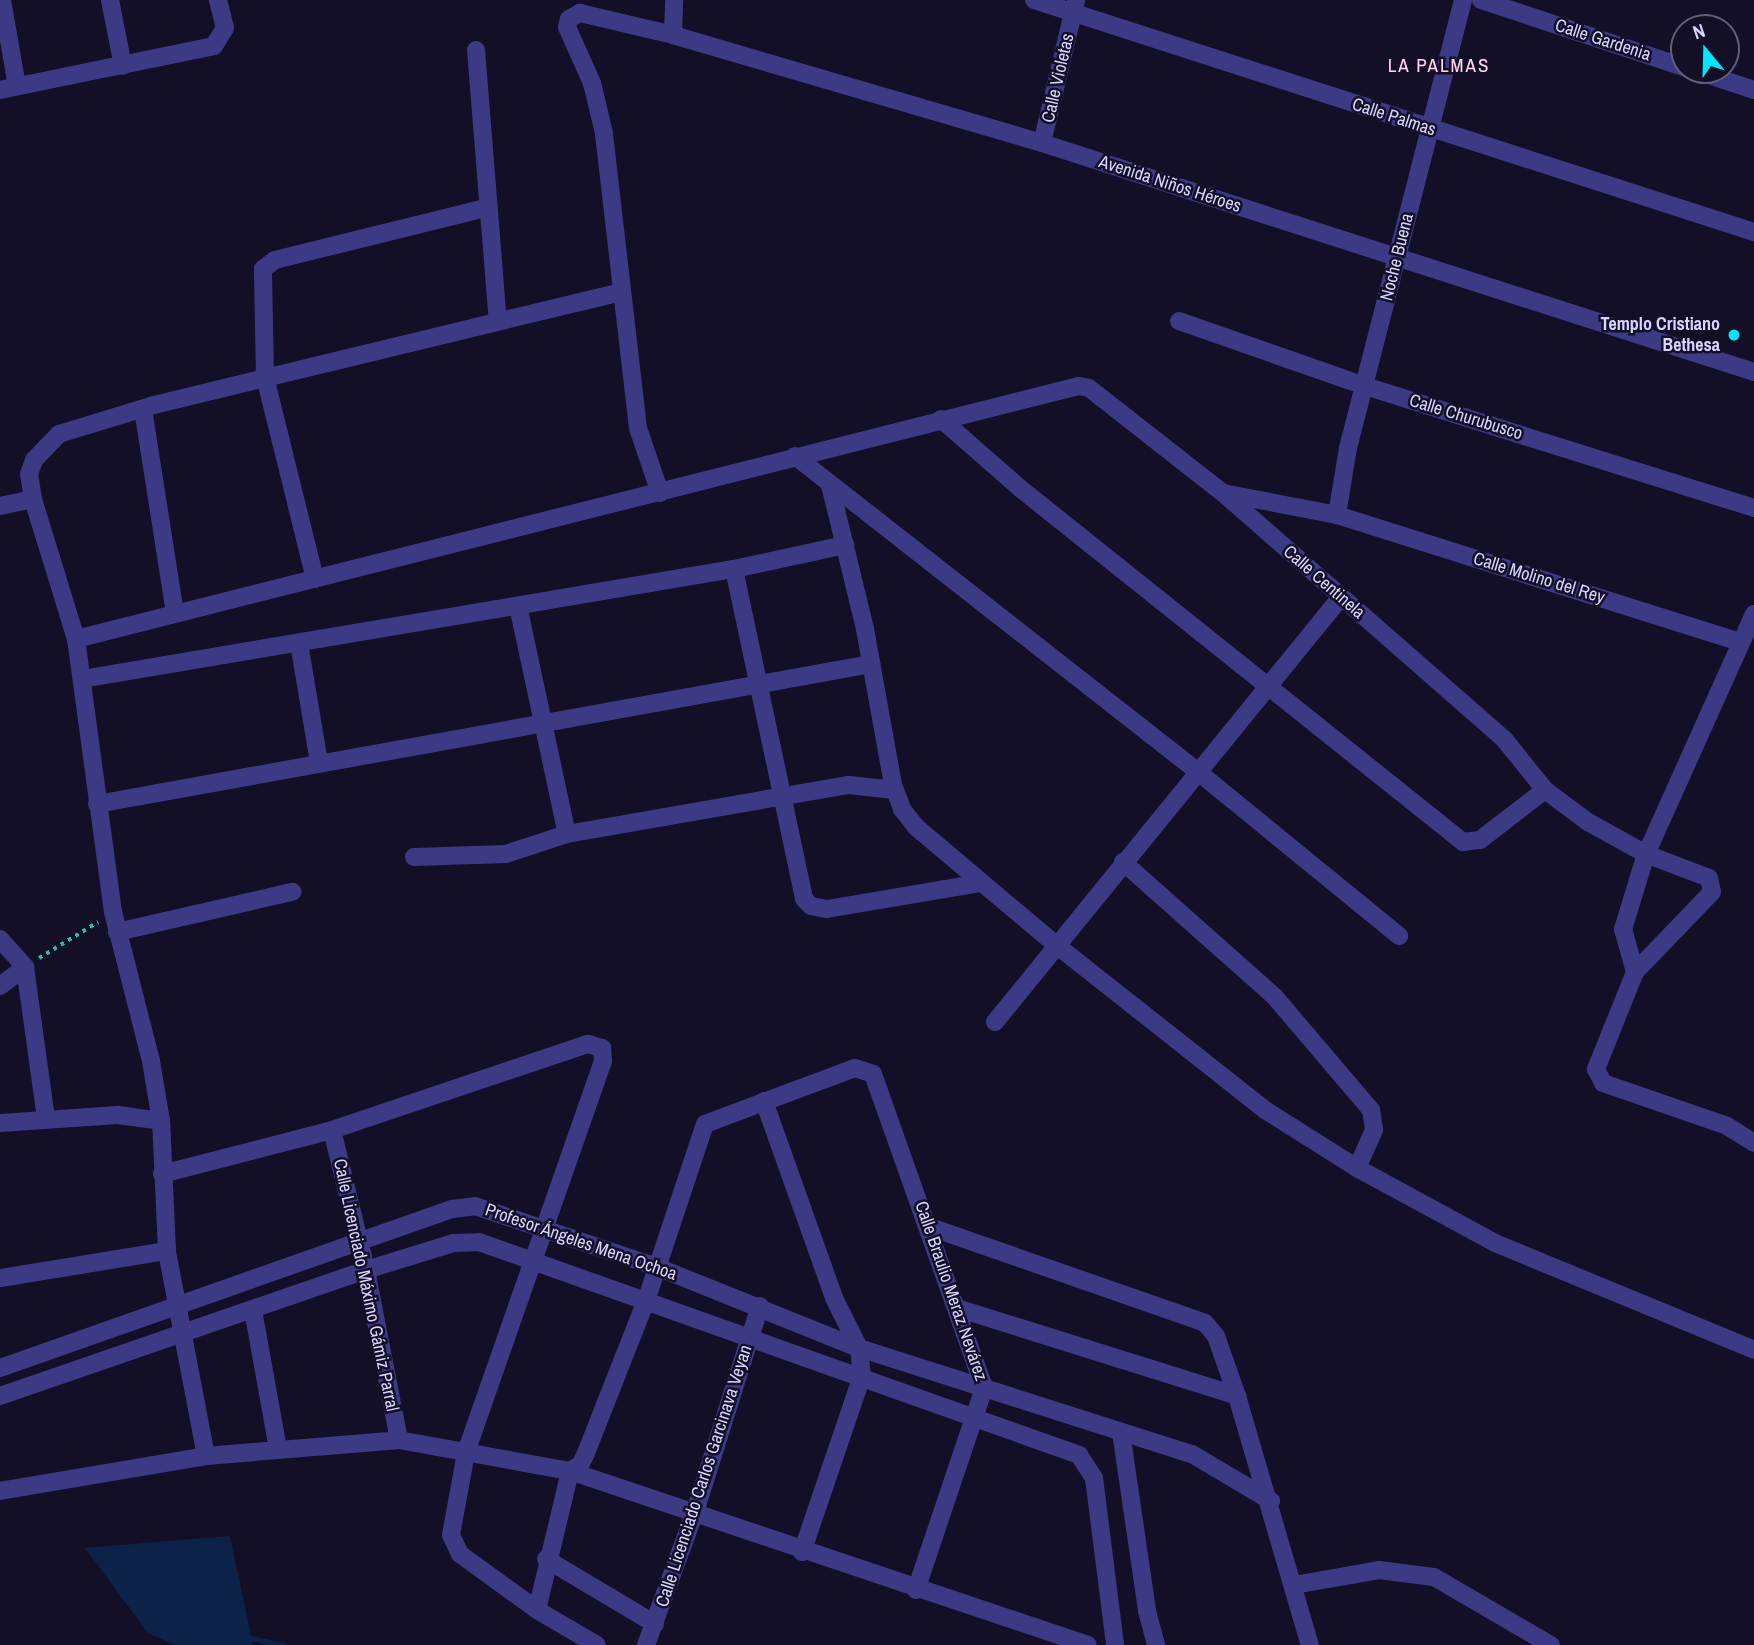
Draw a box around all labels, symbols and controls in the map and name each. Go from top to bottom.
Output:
street label: Calle Gardenia [1552,14,1654,66]
north arrow [1670,14,1740,84]
text: N [1689,17,1708,45]
street label: Calle Violetas [1037,31,1079,125]
district label: LA PALMAS [1388,55,1490,77]
street label: Calle Palmas [1349,93,1439,141]
street label: Avenida Niños Héroes [1096,151,1244,217]
street label: Noche Buena [1376,211,1418,303]
place label: Templo Cristiano Bethesa [1601,314,1720,356]
marker: Templo Cristiano Bethesa [1726,327,1742,343]
street label: Calle Churubusco [1407,390,1525,444]
street label: Calle Centinela [1279,541,1369,623]
street label: Calle Molino del Rey [1471,548,1607,608]
street label: Calle Licenciado Máximo Gámiz Parral [329,1157,403,1413]
street label: Calle Braulio Meraz Nevárez [910,1198,992,1384]
street label: Profesor Ángeles Mena Ochoa [482,1199,680,1285]
street label: Calle Licenciado Carlos Garcinava Veyan [651,1342,757,1610]

